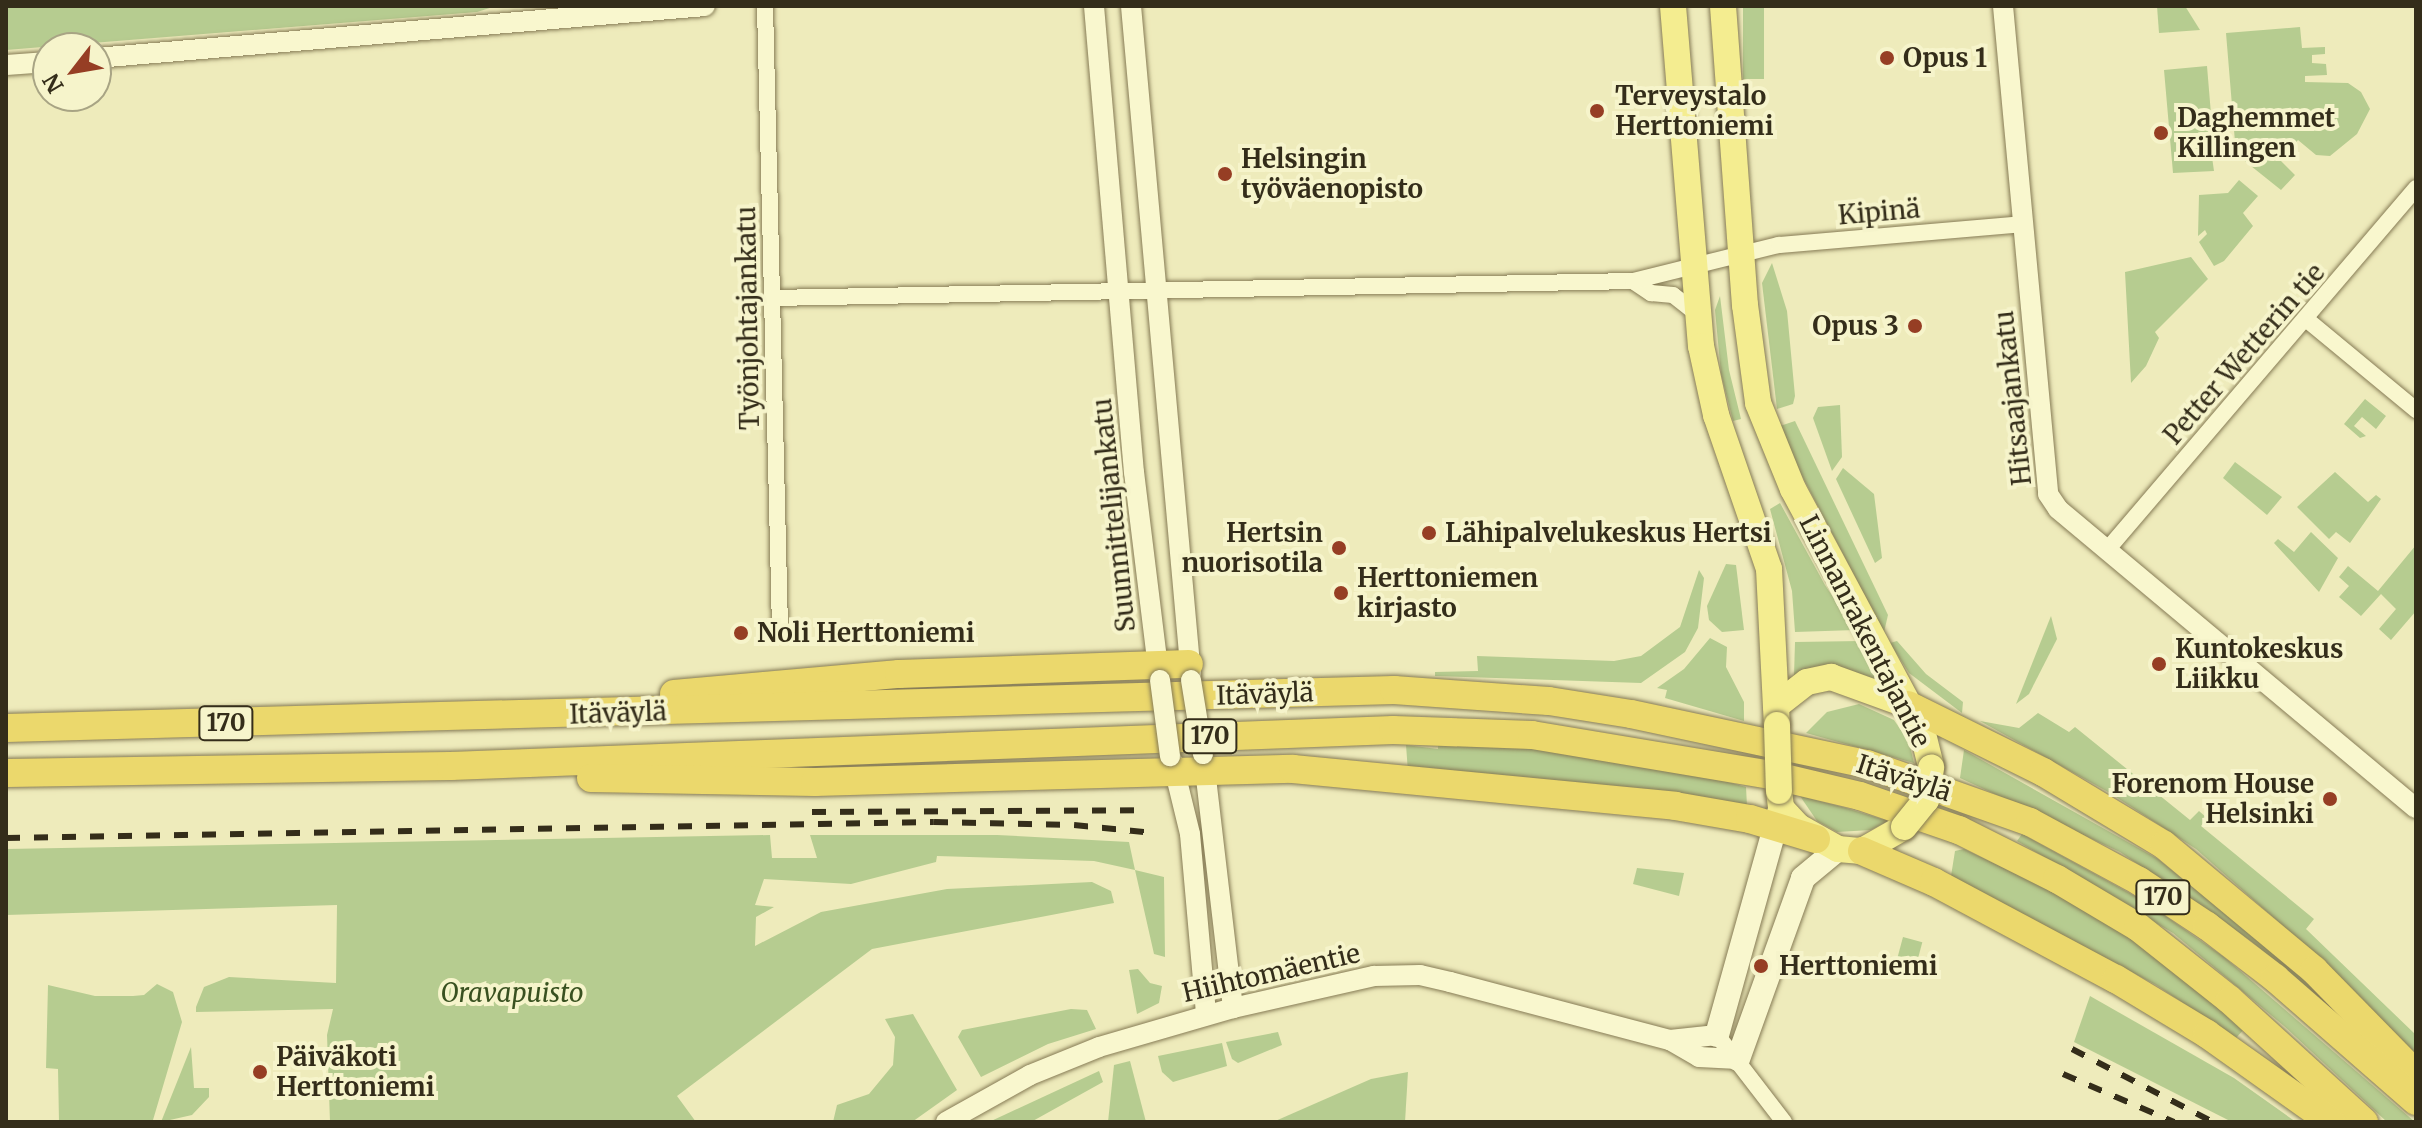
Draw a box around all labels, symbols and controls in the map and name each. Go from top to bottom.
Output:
north arrow [32,32,112,112]
place label: Opus 1 [1903,42,1987,74]
marker: Opus 1 [1878,49,1896,67]
text: N [37,69,70,98]
place label: Terveystalo Herttoniemi [1615,80,1774,142]
marker: Terveystalo Herttoniemi [1586,100,1608,122]
place label: Daghemmet Killingen [2177,102,2335,164]
marker: Daghemmet Killingen [2152,124,2170,142]
place label: Helsingin työväenopisto [1241,143,1423,204]
marker: Helsingin työväenopisto [1216,165,1234,183]
street label: Kipinä [1837,193,1921,231]
street label: Työnjohtajankatu [730,206,766,430]
street label: Petter Wetterin tie [2157,257,2331,451]
street label: Hitsaajankatu [1988,309,2038,487]
place label: Opus 3 [1812,310,1899,342]
marker: Opus 3 [1906,317,1924,335]
street label: Suunnittelijankatu [1086,397,1142,633]
street label: Linnanrakentajantie [1793,510,1937,752]
place label: Hertsin nuorisotila [1181,517,1323,578]
place label: Lähipalvelukeskus Hertsi [1445,517,1772,549]
marker: Lähipalvelukeskus Hertsi [1420,524,1438,542]
marker: Hertsin nuorisotila [1330,539,1348,557]
place label: Herttoniemen kirjasto [1357,562,1538,624]
marker: Herttoniemen kirjasto [1332,584,1350,602]
place label: Noli Herttoniemi [757,617,975,649]
marker: Noli Herttoniemi [732,624,750,642]
place label: Kuntokeskus Liikku [2175,633,2343,694]
marker: Kuntokeskus Liikku [2150,655,2168,673]
street label: Itäväylä [1216,677,1314,711]
street label: Itäväylä [569,696,667,730]
road number: 170 [198,703,254,743]
road number: 170 [1182,716,1238,756]
street label: Itäväylä [1853,748,1955,808]
place label: Forenom House Helsinki [2112,768,2314,830]
marker: Forenom House Helsinki [2321,790,2339,808]
road number: 170 [2135,877,2191,917]
street label: Hiihtomäentie [1179,937,1363,1009]
place label: Herttoniemi [1779,950,1938,982]
marker: Herttoniemi [1750,955,1772,977]
park label: Oravapuisto [440,977,584,1009]
place label: Päiväkoti Herttoniemi [276,1041,435,1102]
marker: Päiväkoti Herttoniemi [251,1063,269,1081]

